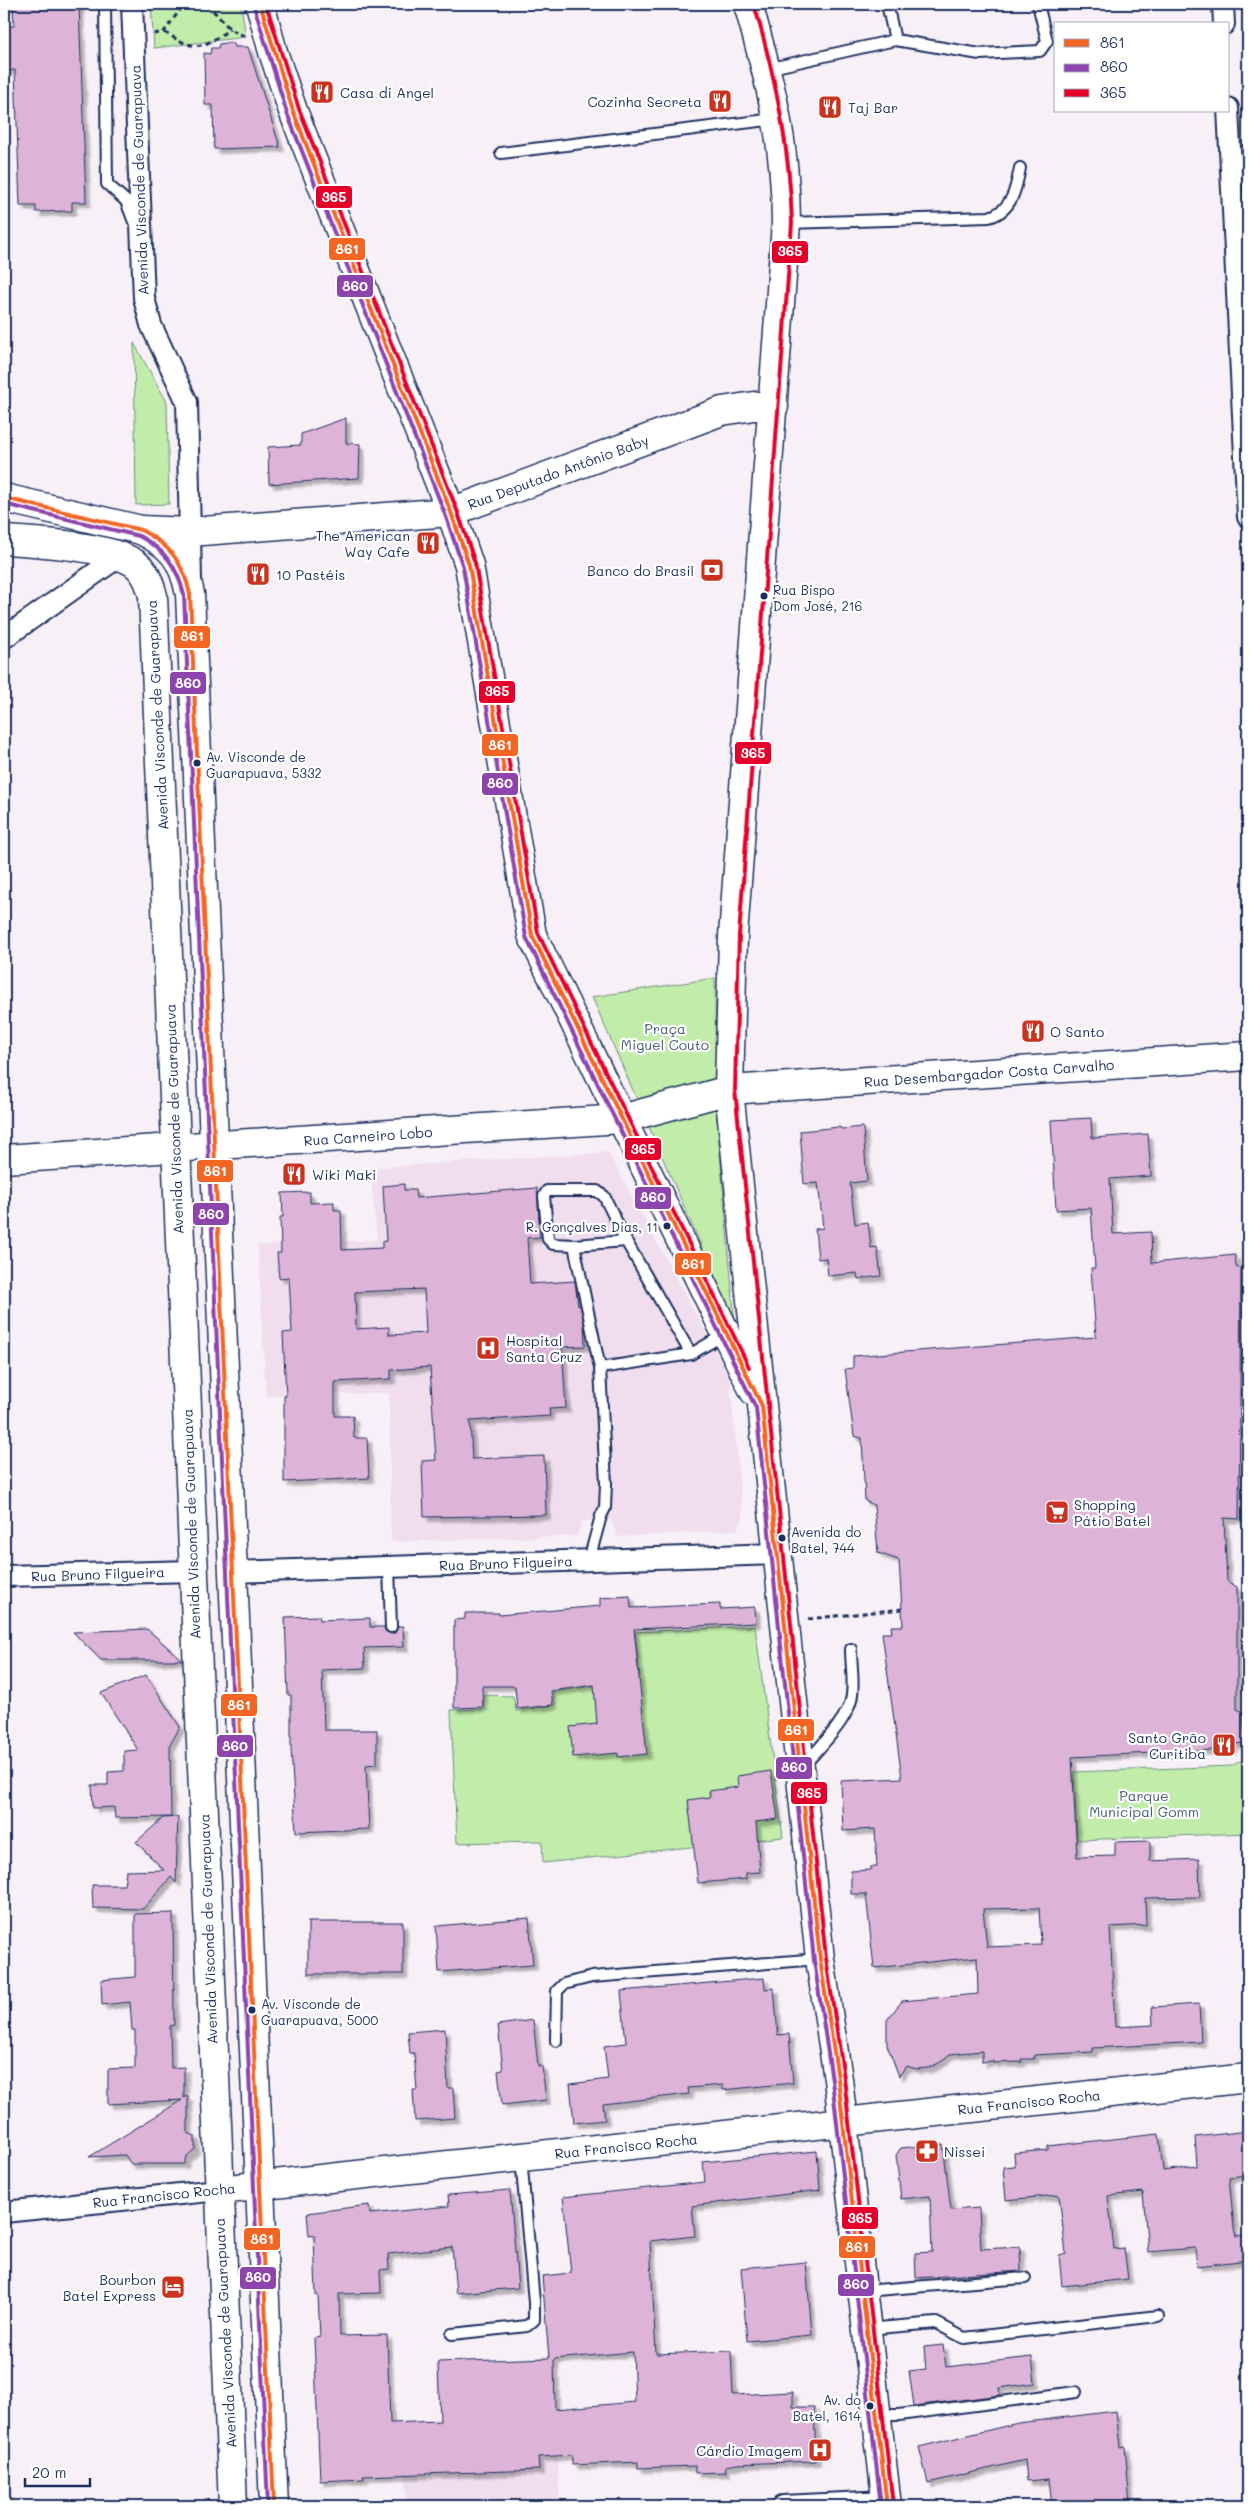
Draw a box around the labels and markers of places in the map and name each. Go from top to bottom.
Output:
restaurant icon: Casa di Angel [309,79,335,105]
place label: Casa di Angel [340,83,434,102]
restaurant icon: Cozinha Secreta [707,88,733,114]
place label: Cozinha Secreta [587,92,702,111]
restaurant icon: Taj Bar [817,94,843,120]
place label: Taj Bar [848,98,898,117]
place label: The American Way Cafe [316,526,410,561]
restaurant icon: The American Way Cafe [415,530,441,556]
bank icon: Banco do Brasil [699,557,725,583]
restaurant icon: 10 Pastéis [245,561,271,587]
place label: Banco do Brasil [587,561,694,580]
place label: 10 Pastéis [276,565,345,584]
place label: Rua Bispo Dom José, 216 [773,581,862,614]
marker: Rua Bispo Dom José, 216 [759,591,769,601]
place label: Av. Visconde de Guarapuava, 5332 [206,748,322,781]
marker: Av. Visconde de Guarapuava, 5332 [192,758,202,768]
restaurant icon: O Santo [1020,1018,1046,1044]
place label: O Santo [1050,1022,1104,1041]
restaurant icon: Wiki Maki [281,1161,307,1187]
place label: Wiki Maki [312,1165,376,1184]
place label: R. Gonçalves Dias, 11 [526,1218,658,1235]
marker: R. Gonçalves Dias, 11 [662,1221,672,1231]
place label: Hospital Santa Cruz [506,1331,582,1366]
hospital icon: Hospital Santa Cruz [475,1335,501,1361]
place label: Shopping Pátio Batel [1074,1495,1150,1530]
supermarket icon: Shopping Pátio Batel [1044,1499,1070,1525]
place label: Avenida do Batel, 744 [791,1523,862,1556]
marker: Avenida do Batel, 744 [777,1533,787,1543]
place label: Santo Grão Curitiba [1128,1728,1206,1763]
restaurant icon: Santo Grão Curitiba [1211,1732,1237,1758]
place label: Av. Visconde de Guarapuava, 5000 [261,1995,378,2028]
marker: Av. Visconde de Guarapuava, 5000 [247,2005,257,2015]
pharmacy icon: Nissei [914,2138,940,2164]
place label: Nissei [944,2142,985,2161]
place label: Bourbon Batel Express [63,2270,156,2305]
hotel icon: Bourbon Batel Express [160,2274,186,2300]
place label: Av. do Batel, 1614 [793,2391,861,2424]
marker: Av. do Batel, 1614 [865,2401,875,2411]
hospital icon: Cárdio Imagem [807,2437,833,2463]
place label: Cárdio Imagem [696,2441,802,2460]

